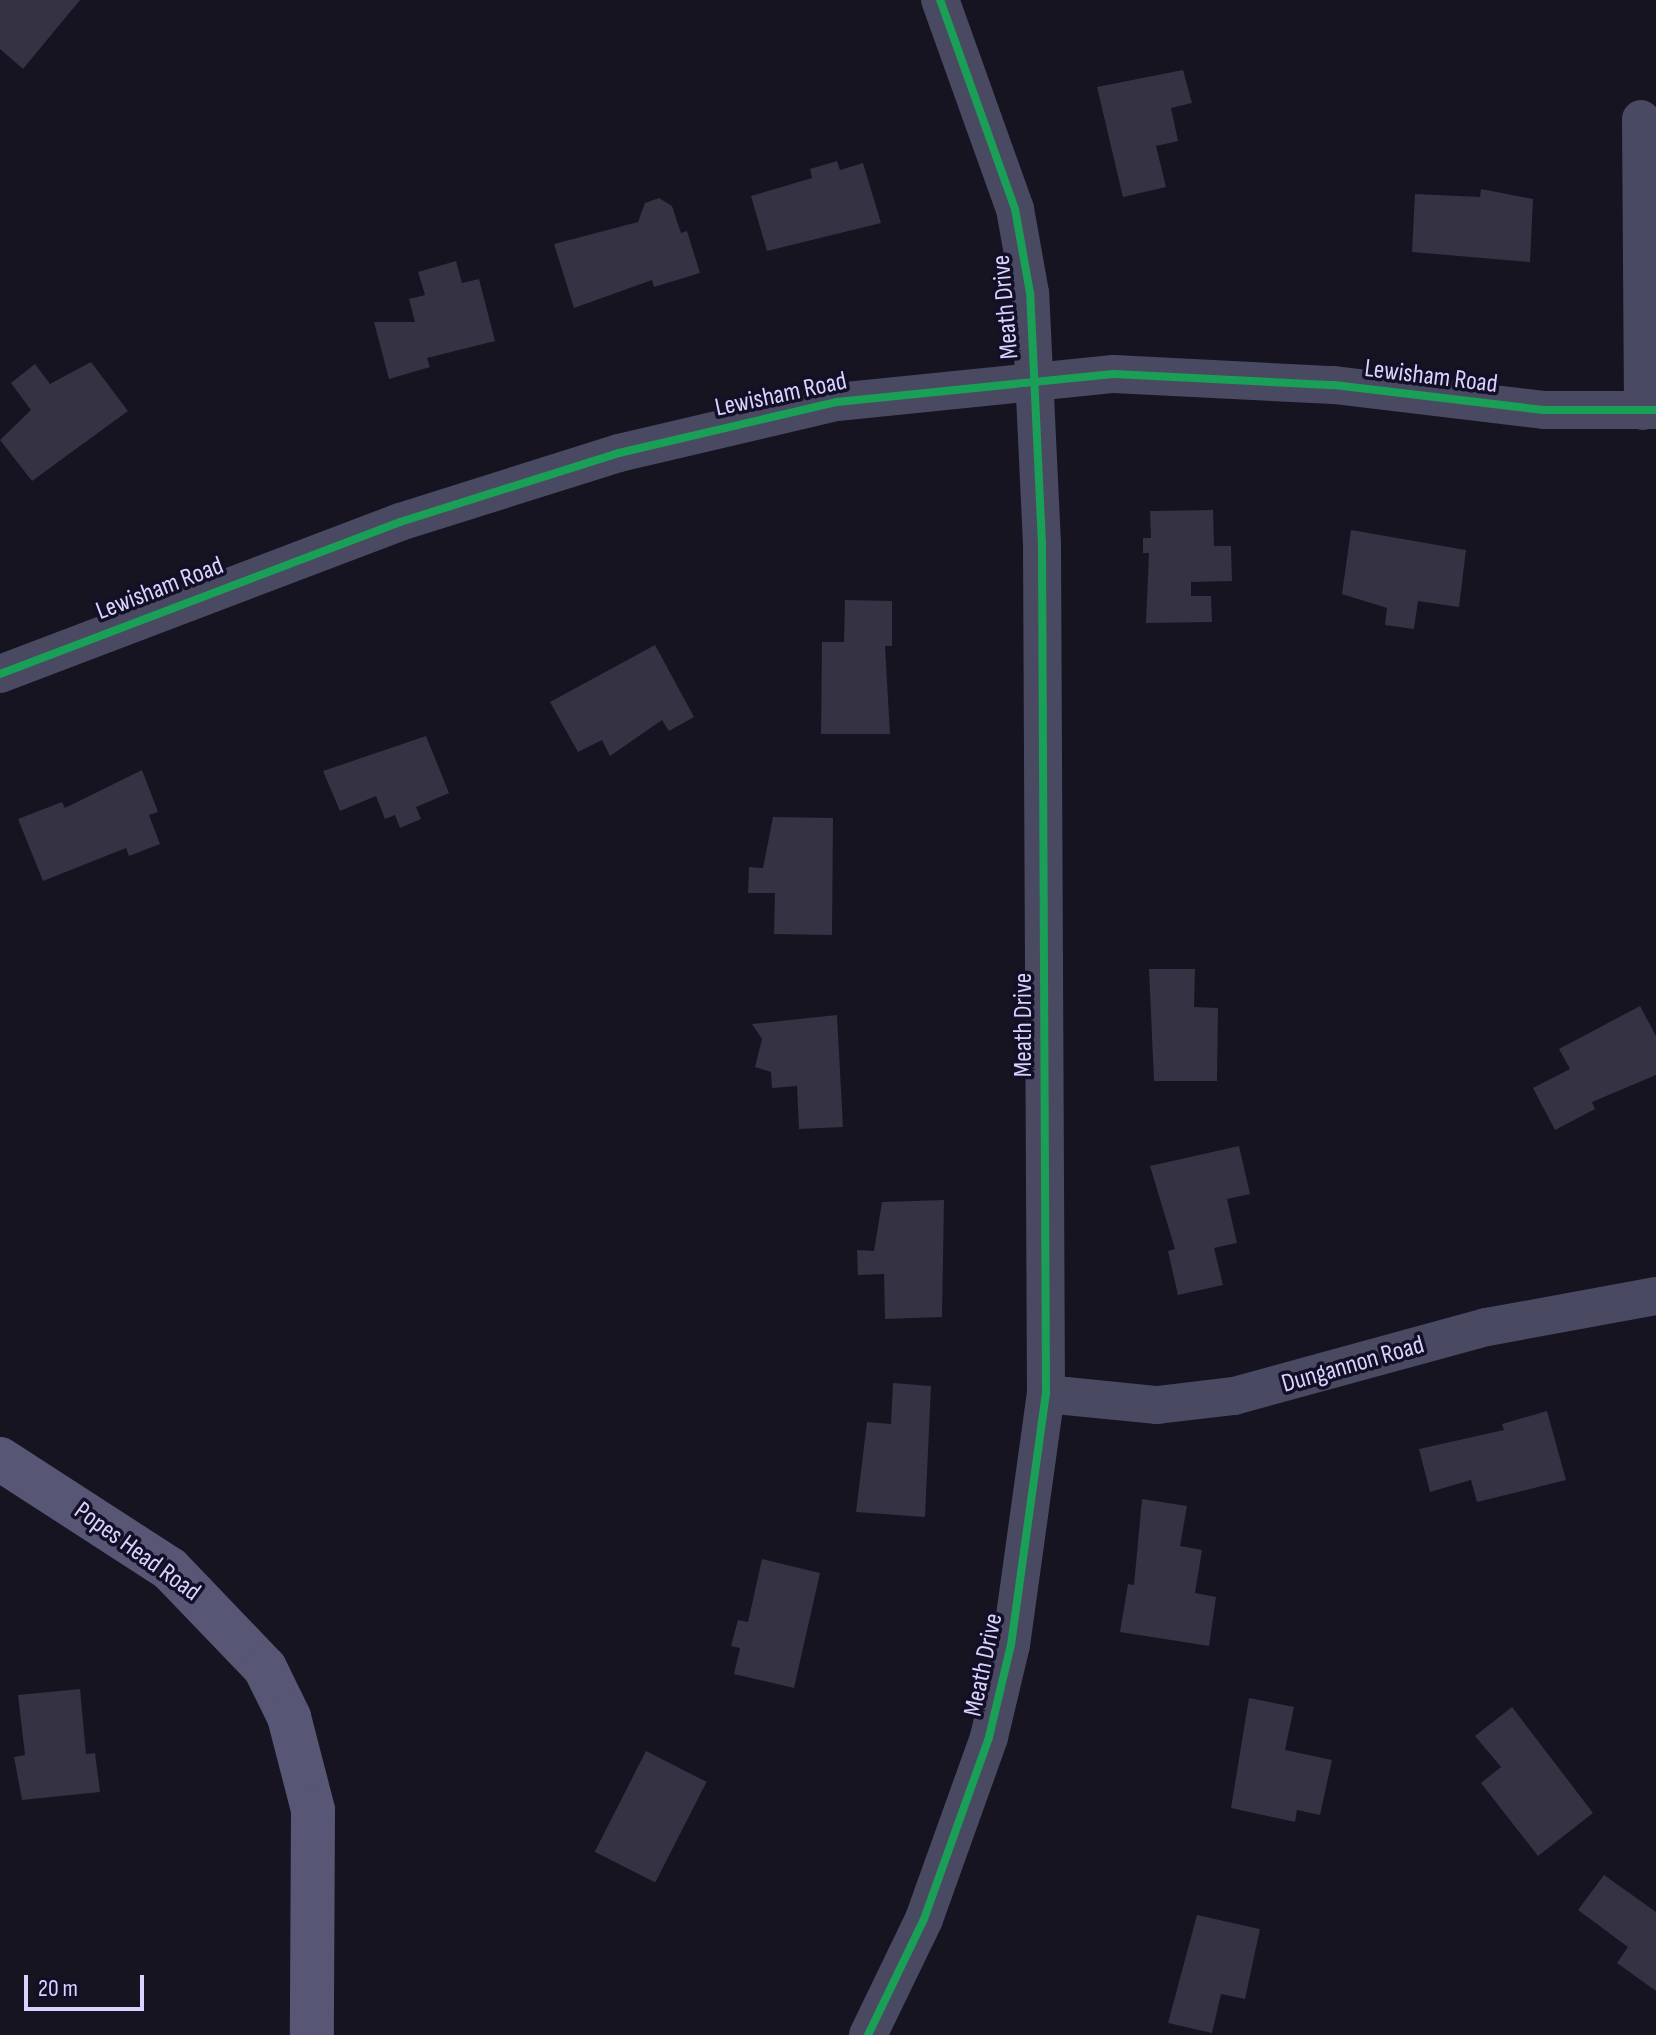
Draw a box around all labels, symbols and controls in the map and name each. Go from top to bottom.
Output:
street label: Meath Drive [986,254,1026,360]
street label: Lewisham Road [1363,353,1499,401]
street label: Lewisham Road [712,366,850,424]
street label: Lewisham Road [92,550,228,628]
street label: Meath Drive [1008,973,1040,1077]
street label: Dungannon Road [1278,1330,1428,1400]
street label: Popes Head Road [68,1496,206,1608]
street label: Meath Drive [958,1611,1010,1719]
scale bar [28,1959,148,2009]
text: 20 m [38,1974,78,2003]

